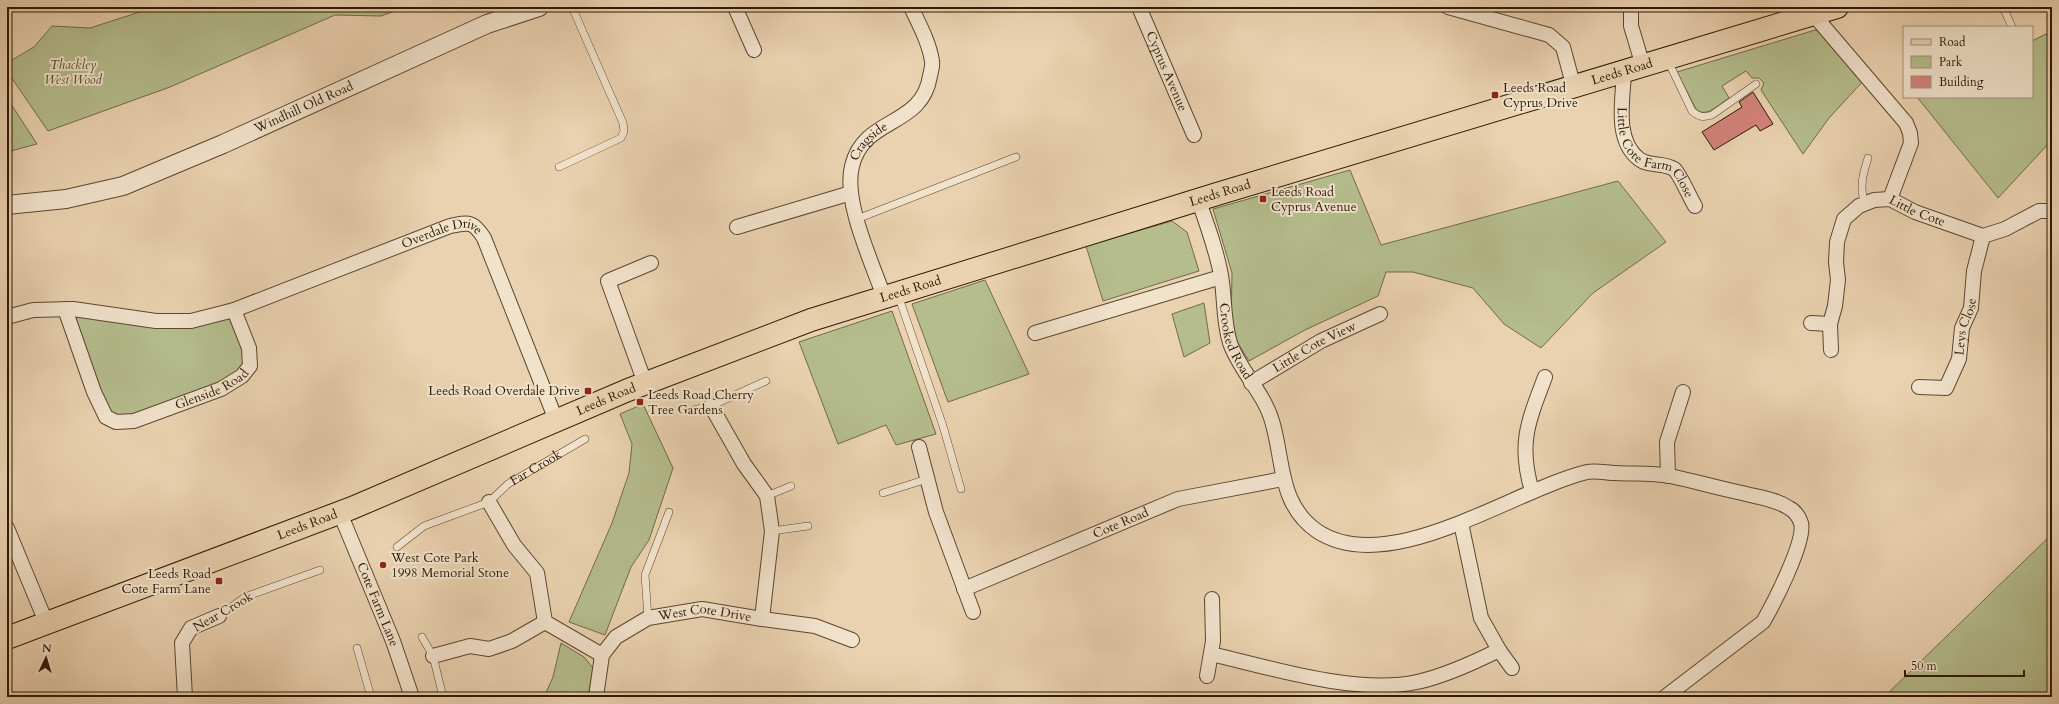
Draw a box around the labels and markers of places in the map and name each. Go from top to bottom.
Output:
place label: Leeds Road Cyprus Drive [1503,79,1578,112]
marker: Leeds Road Cyprus Drive [1490,90,1500,100]
place label: Leeds Road Cyprus Avenue [1271,183,1357,216]
marker: Leeds Road Cyprus Avenue [1258,194,1268,204]
place label: Leeds Road Overdale Drive [428,382,580,400]
marker: Leeds Road Overdale Drive [583,386,593,396]
place label: Leeds Road Cherry Tree Gardens [648,386,754,419]
marker: Leeds Road Cherry Tree Gardens [635,397,645,407]
place label: West Cote Park 1998 Memorial Stone [390,549,509,582]
marker: West Cote Park 1998 Memorial Stone [378,560,388,570]
place label: Leeds Road Cote Farm Lane [122,565,211,598]
marker: Leeds Road Cote Farm Lane [214,576,224,586]

